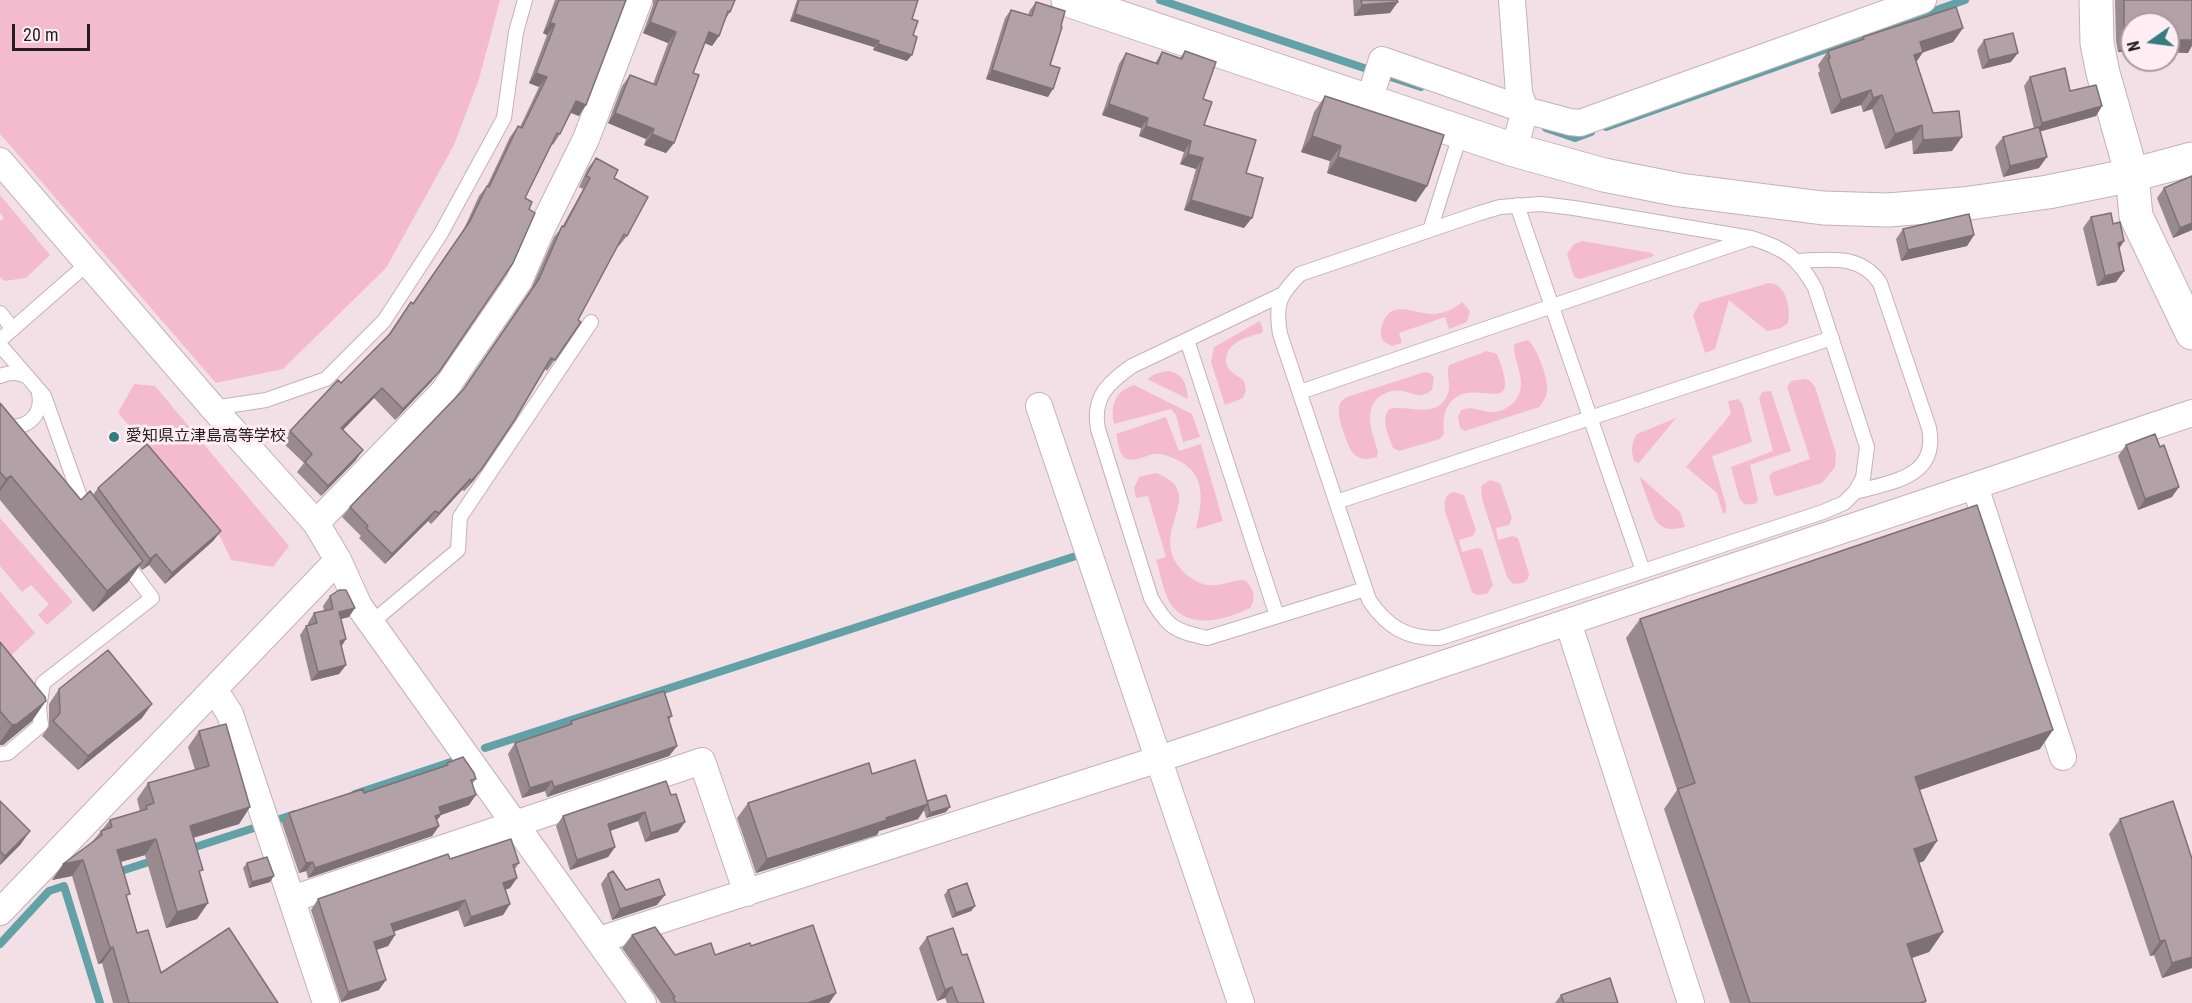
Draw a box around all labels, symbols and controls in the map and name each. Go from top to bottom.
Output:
scale bar [15,12,93,50]
north arrow [2120,12,2180,72]
text: 20 m [23,24,58,45]
text: N [2124,39,2144,53]
place label: 愛知県立津島高等学校 [126,427,286,447]
marker: 愛知県立津島高等学校 [107,430,121,444]

